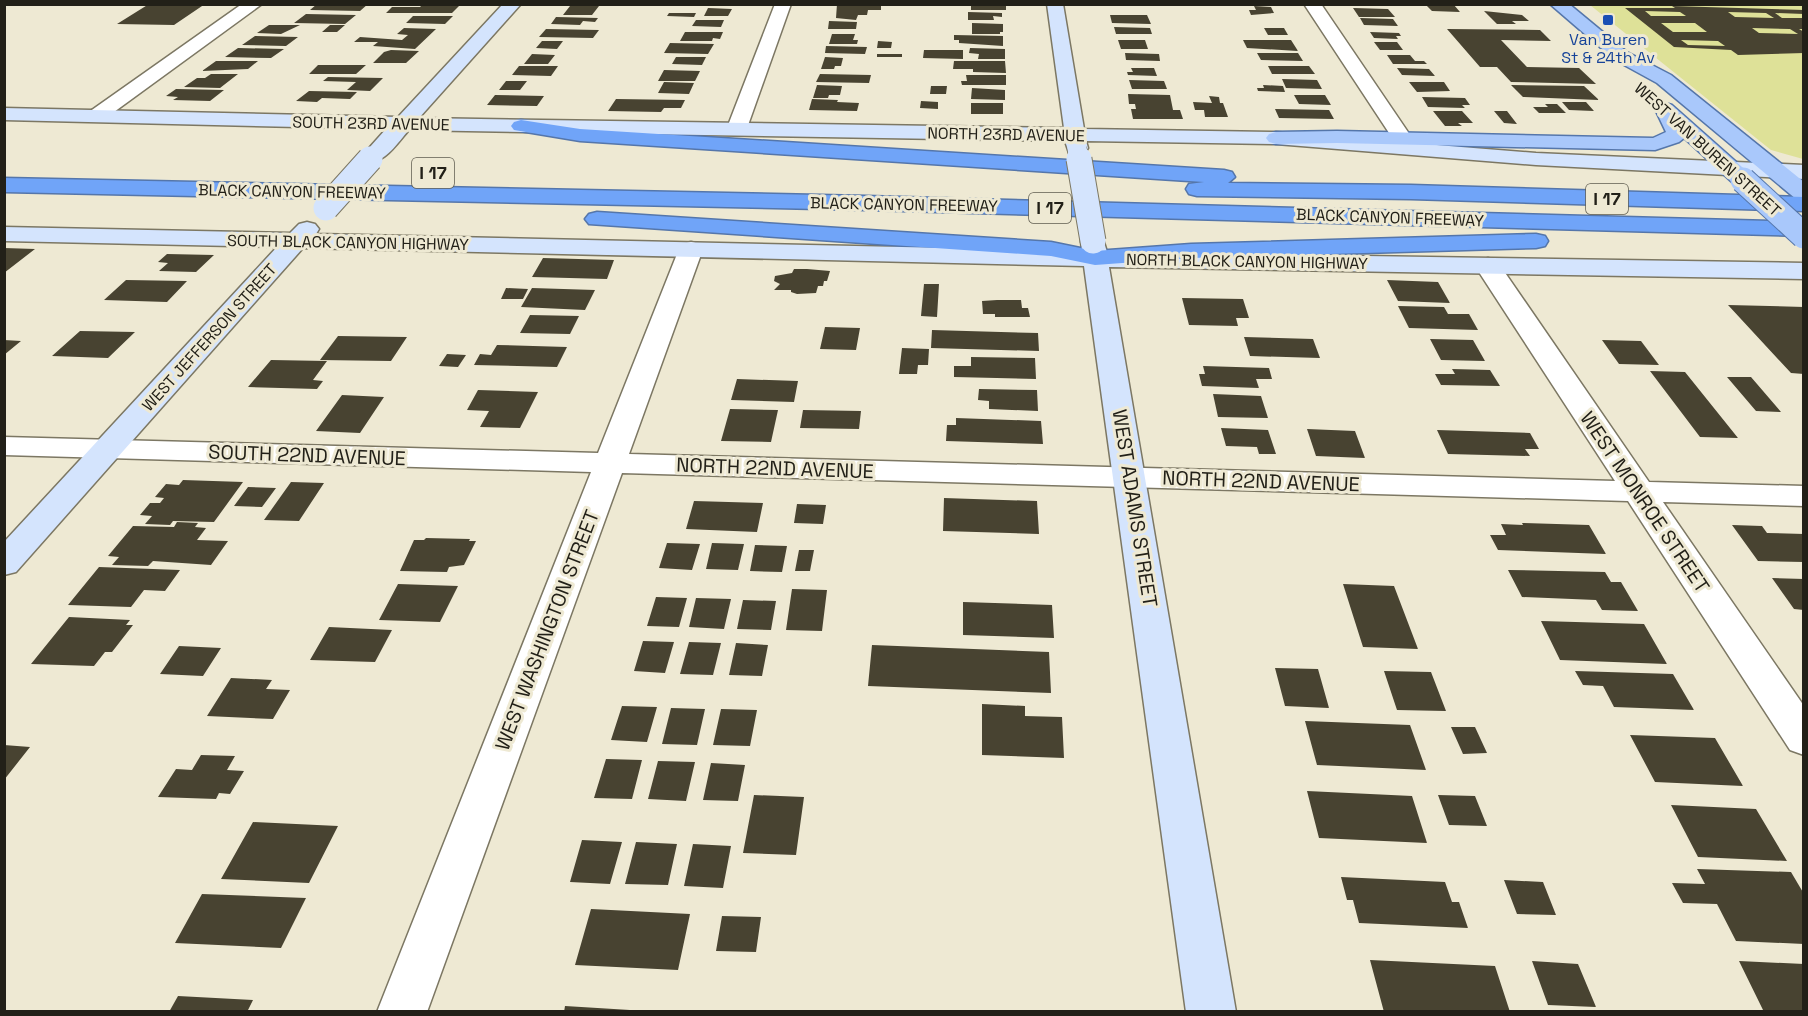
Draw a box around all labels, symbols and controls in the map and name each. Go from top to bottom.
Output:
marker: Van Buren St & 24th Av [1601,13,1615,27]
place label: Van Buren St & 24th Av [1561,29,1655,68]
street label: WEST VAN BUREN STREET [1630,78,1785,221]
street label: SOUTH 23RD AVENUE [292,112,450,135]
street label: NORTH 23RD AVENUE [927,123,1085,146]
road number: I 17 [412,158,454,188]
street label: BLACK CANYON FREEWAY [198,179,386,204]
road number: I 17 [1586,184,1628,214]
street label: BLACK CANYON FREEWAY [810,192,998,217]
road number: I 17 [1029,193,1071,223]
street label: BLACK CANYON FREEWAY [1296,204,1485,231]
street label: SOUTH BLACK CANYON HIGHWAY [227,230,469,255]
street label: NORTH BLACK CANYON HIGHWAY [1126,249,1368,274]
street label: WEST JEFFERSON STREET [137,259,281,416]
street label: WEST MONROE STREET [1575,406,1716,598]
street label: WEST ADAMS STREET [1107,407,1164,609]
street label: SOUTH 22ND AVENUE [208,439,406,471]
street label: NORTH 22ND AVENUE [676,452,874,484]
street label: NORTH 22ND AVENUE [1162,465,1360,497]
street label: WEST WASHINGTON STREET [489,506,605,754]

